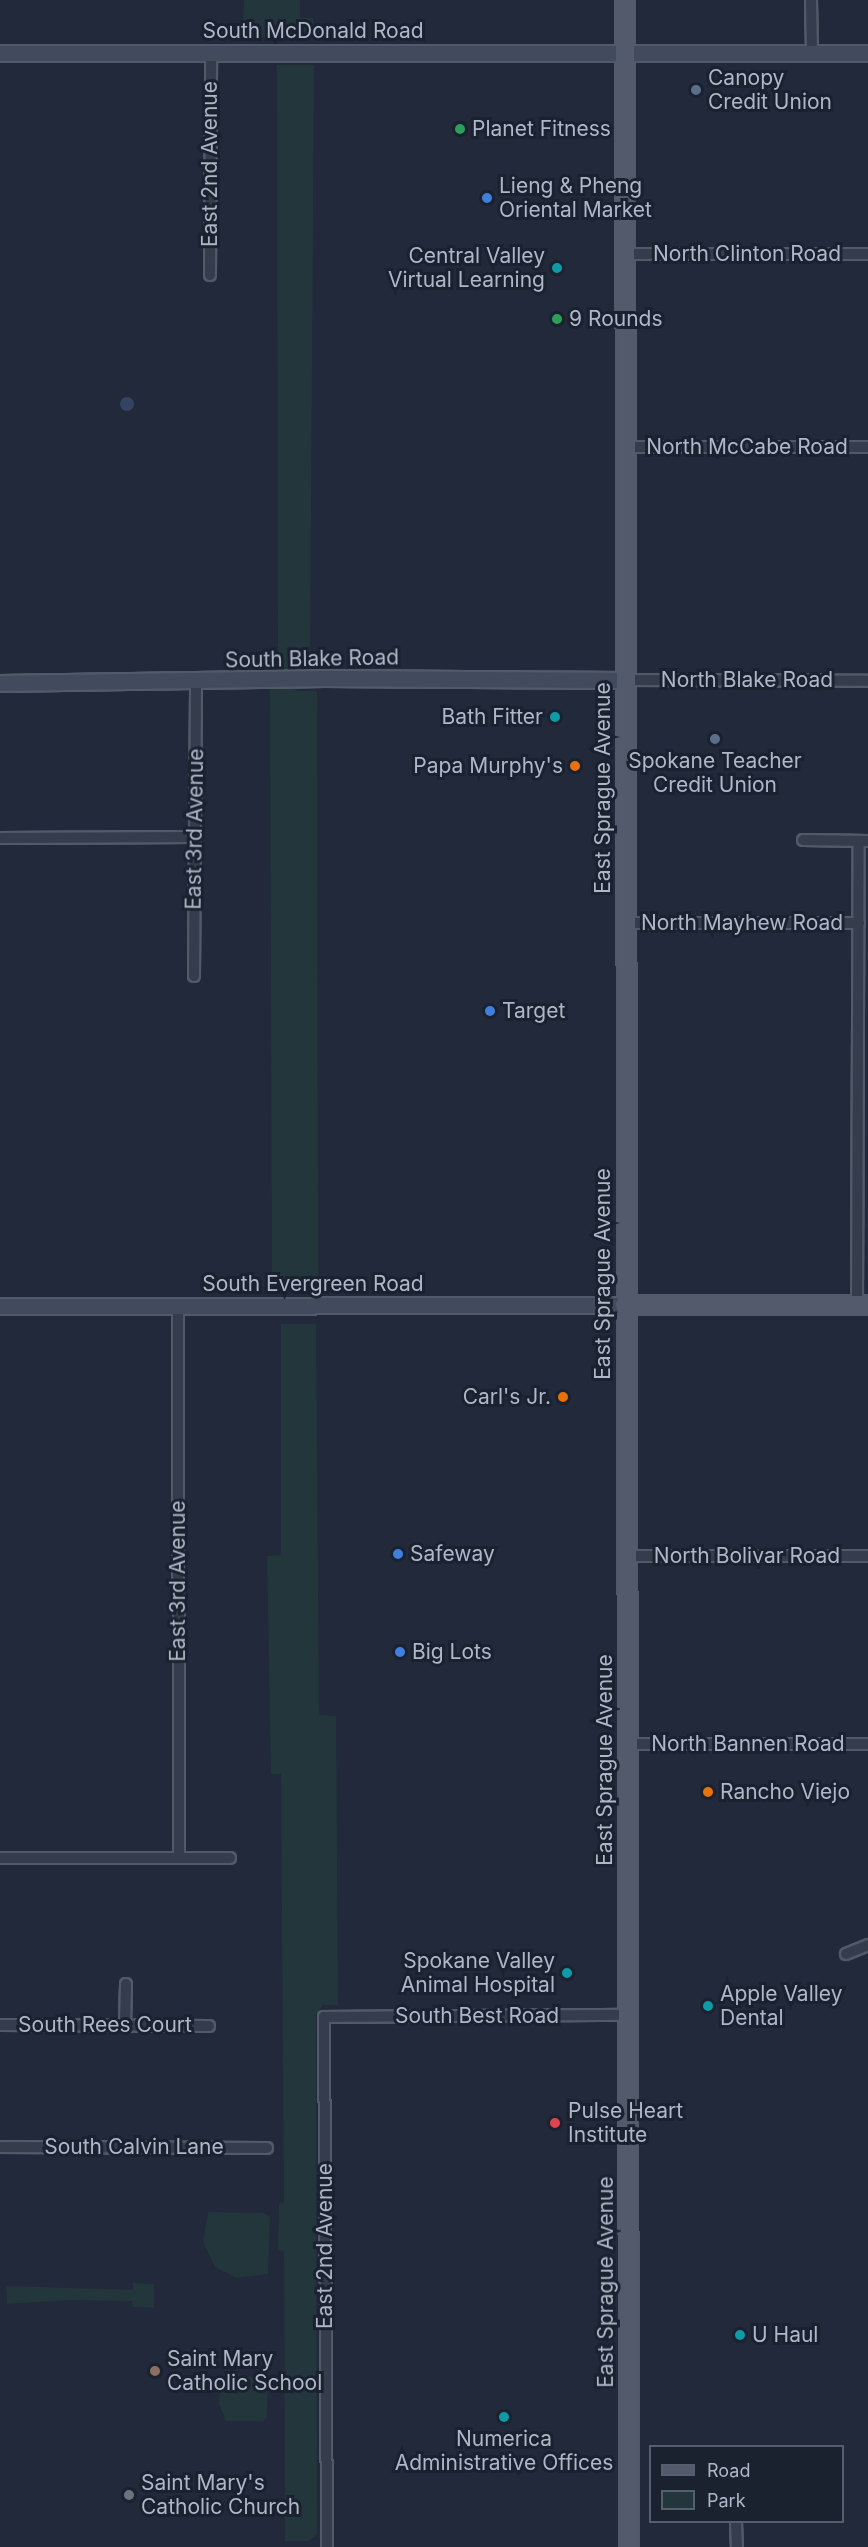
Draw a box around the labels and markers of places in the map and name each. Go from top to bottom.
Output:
place label: Canopy Credit Union [708,65,832,115]
marker: Canopy Credit Union [689,83,703,97]
place label: Planet Fitness [472,116,611,142]
marker: Planet Fitness [453,122,467,136]
place label: Lieng & Pheng Oriental Market [499,173,652,223]
marker: Lieng & Pheng Oriental Market [480,191,494,205]
place label: Central Valley Virtual Learning [388,243,545,293]
marker: Central Valley Virtual Learning [550,261,564,275]
place label: 9 Rounds [569,306,662,332]
marker: 9 Rounds [550,312,564,326]
place label: Bath Fitter [442,704,543,730]
marker: Bath Fitter [548,710,562,724]
marker: Spokane Teacher Credit Union [708,732,722,746]
place label: Spokane Teacher Credit Union [628,748,802,798]
place label: Papa Murphy's [413,753,563,779]
marker: Papa Murphy's [568,759,582,773]
place label: Target [502,998,565,1024]
marker: Target [483,1004,497,1018]
place label: Carl's Jr. [463,1384,551,1410]
marker: Carl's Jr. [556,1390,570,1404]
place label: Safeway [410,1541,495,1567]
marker: Safeway [391,1547,405,1561]
place label: Big Lots [412,1639,492,1665]
marker: Big Lots [393,1645,407,1659]
place label: Rancho Viejo [720,1779,850,1805]
marker: Rancho Viejo [701,1785,715,1799]
place label: Spokane Valley Animal Hospital [401,1948,555,1998]
marker: Spokane Valley Animal Hospital [560,1966,574,1980]
place label: Apple Valley Dental [720,1981,842,2031]
marker: Apple Valley Dental [701,1999,715,2013]
place label: Pulse Heart Institute [568,2098,683,2148]
marker: Pulse Heart Institute [546,2114,564,2132]
place label: U Haul [752,2322,818,2348]
marker: U Haul [733,2328,747,2342]
place label: Saint Mary Catholic School [167,2346,322,2396]
marker: Saint Mary Catholic School [148,2364,162,2378]
marker: Numerica Administrative Offices [497,2410,511,2424]
place label: Numerica Administrative Offices [395,2426,613,2476]
place label: Saint Mary's Catholic Church [141,2470,300,2520]
marker: Saint Mary's Catholic Church [122,2488,136,2502]

